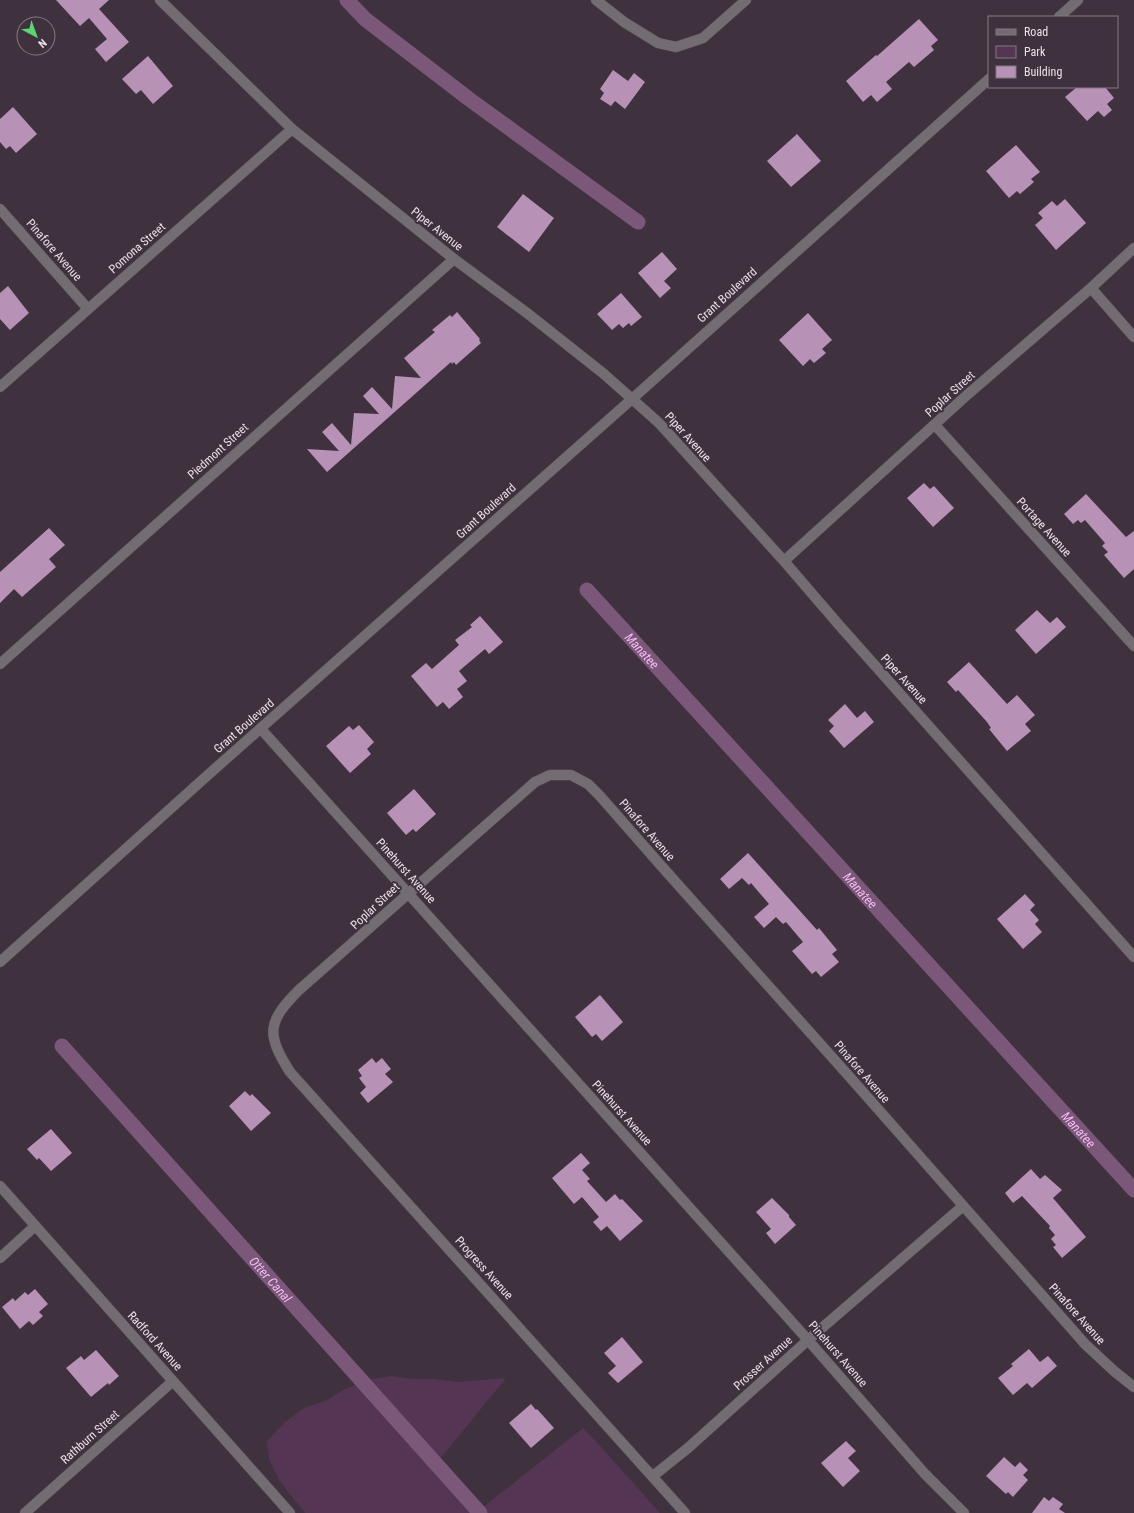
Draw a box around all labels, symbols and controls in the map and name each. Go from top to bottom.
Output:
north arrow [16,16,56,56]
legend [988,16,1118,88]
text: Road [1024,25,1048,39]
text: N [35,36,49,50]
text: Park [1024,45,1046,59]
text: Building [1024,65,1062,79]
street label: Piper Avenue [408,204,466,254]
street label: Pinafore Avenue [23,216,85,284]
street label: Pomona Street [106,219,168,276]
street label: Grant Boulevard [694,265,760,325]
street label: Poplar Street [922,368,978,420]
street label: Piper Avenue [662,409,714,465]
street label: Piedmont Street [185,420,251,482]
street label: Grant Boulevard [453,481,519,541]
street label: Portage Avenue [1014,495,1074,560]
water label: Manatee [622,630,662,672]
street label: Piper Avenue [878,651,930,707]
street label: Grant Boulevard [211,696,277,756]
street label: Pinafore Avenue [616,796,678,864]
street label: Pinehurst Avenue [373,836,439,907]
water label: Manatee [840,869,880,911]
street label: Poplar Street [348,880,403,932]
street label: Pinafore Avenue [831,1038,893,1106]
street label: Pinehurst Avenue [589,1078,655,1149]
water label: Manatee [1058,1109,1099,1151]
street label: Progress Avenue [452,1234,516,1303]
water label: Otter Canal [246,1254,295,1306]
street label: Pinafore Avenue [1046,1281,1108,1348]
street label: Radford Avenue [125,1309,185,1374]
street label: Pinehurst Avenue [806,1318,871,1390]
street label: Prosser Avenue [731,1333,795,1393]
street label: Rathburn Street [58,1407,122,1467]

